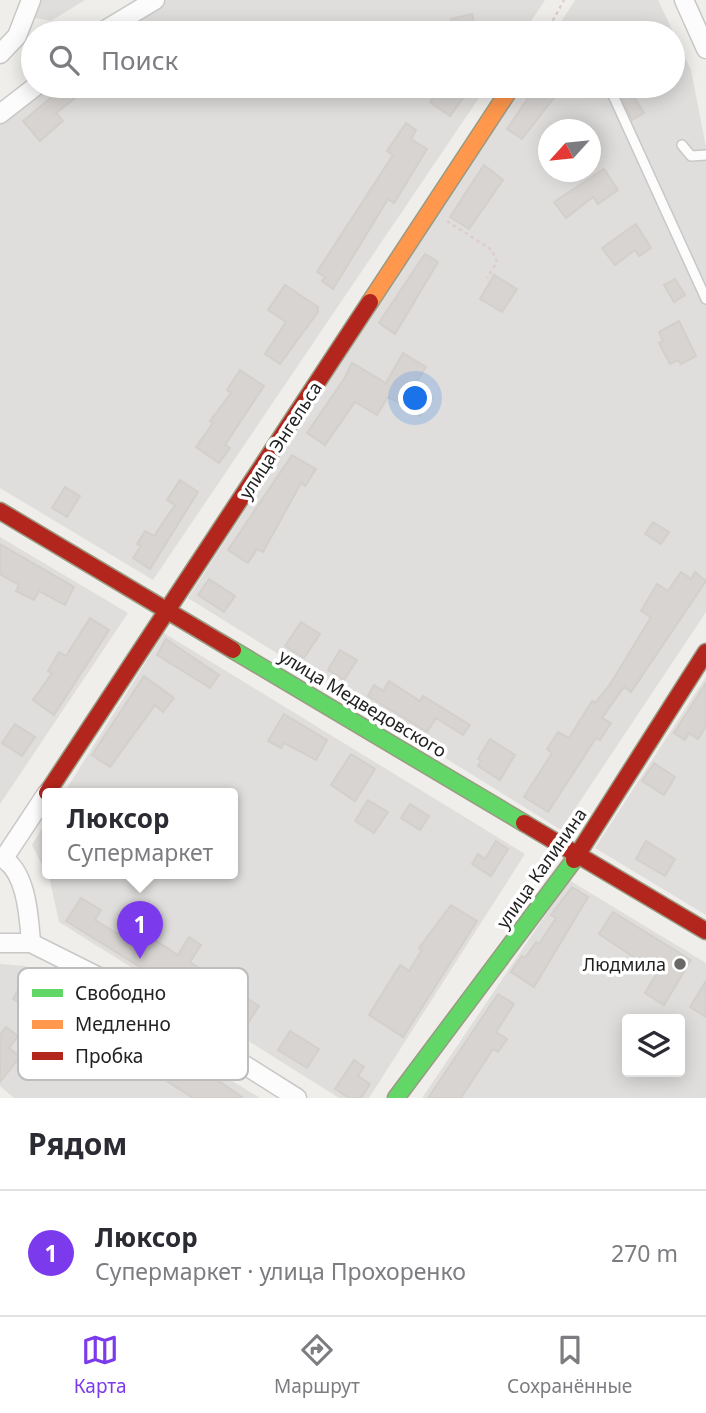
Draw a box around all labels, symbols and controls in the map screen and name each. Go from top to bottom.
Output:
search box [21,21,685,98]
icon: search [45,41,83,79]
text: Поиск [101,42,178,78]
north arrow [538,119,601,182]
street label: улица Энгельса [233,377,327,503]
your location [398,381,432,415]
street label: улица Медведовского [275,643,451,763]
popup [42,788,238,879]
text: Люксор [67,800,170,836]
street label: улица Калинина [490,803,592,933]
text: Супермаркет [67,836,213,868]
pin: 1 [117,901,163,959]
place label: Людмила [583,952,666,976]
marker: Людмила [672,956,688,972]
legend [18,968,248,1080]
text: Свободно [75,980,166,1006]
text: Медленно [75,1011,171,1037]
map controls [622,1014,685,1077]
button: layers [622,1014,685,1077]
text: Пробка [75,1043,143,1069]
text: Рядом [28,1123,127,1164]
text: Люксор [95,1219,198,1255]
text: 1 [44,1237,58,1269]
text: 270 m [611,1237,678,1269]
text: Супермаркет · улица Прохоренко [95,1255,466,1287]
tab: Карта [74,1331,127,1399]
tab: Маршрут [274,1331,360,1399]
tab: Сохранённые [507,1331,632,1399]

